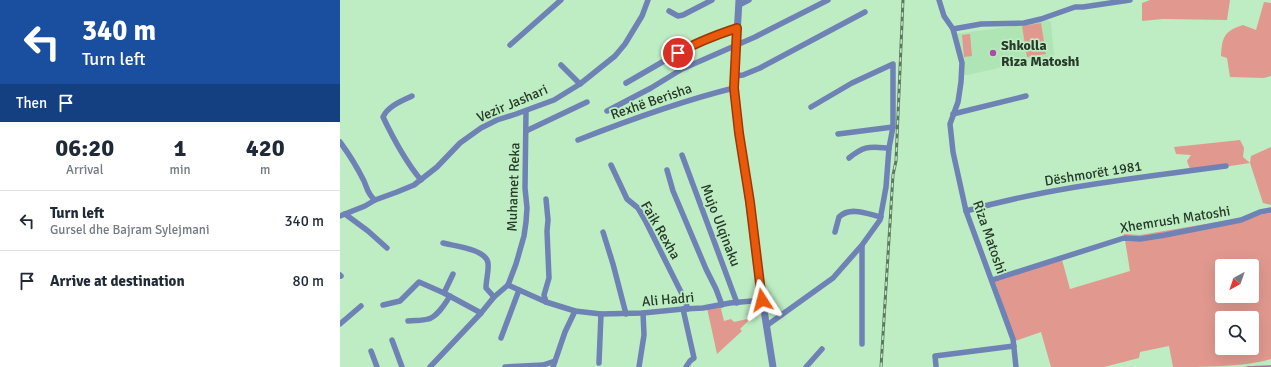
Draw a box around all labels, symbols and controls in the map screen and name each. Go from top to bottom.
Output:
text: 340 m [82,14,156,48]
icon: left [16,16,68,68]
pin [661,36,695,70]
place label: Shkolla Riza Matoshi [1001,37,1080,70]
icon: arrive [667,42,689,64]
text: Turn left [82,48,145,70]
marker: Shkolla Riza Matoshi [988,48,998,58]
street label: Rexhë Berisha [608,80,694,123]
street label: Vezir Jashari [474,81,550,126]
icon: arrive [55,92,77,114]
text: Then [16,94,47,112]
text: 06:20 [55,133,114,163]
text: 1 [174,133,186,163]
text: 420 [246,133,285,163]
street label: Muhamet Reka [503,142,524,232]
street label: Dëshmorët 1981 [1043,157,1143,190]
text: Arrival [66,162,103,178]
text: min [170,162,191,178]
text: m [260,162,270,178]
street label: Mujo Ulqinaku [697,182,744,269]
street label: Faik Rexha [637,198,684,262]
street label: Riza Matoshi [969,198,1010,276]
street label: Xhemrush Matoshi [1119,202,1231,237]
text: Turn left [50,204,104,222]
icon: left [16,210,38,232]
text: 340 m [284,212,324,230]
text: Gursel dhe Bajram Sylejmani [50,222,209,238]
north arrow [1215,259,1259,303]
map controls [1215,259,1259,355]
icon: arrive [16,270,38,292]
text: Arrive at destination [50,272,185,290]
text: 80 m [293,272,324,290]
position arrow [741,279,783,321]
street label: Ali Hadri [641,289,695,310]
button: search [1215,311,1259,355]

